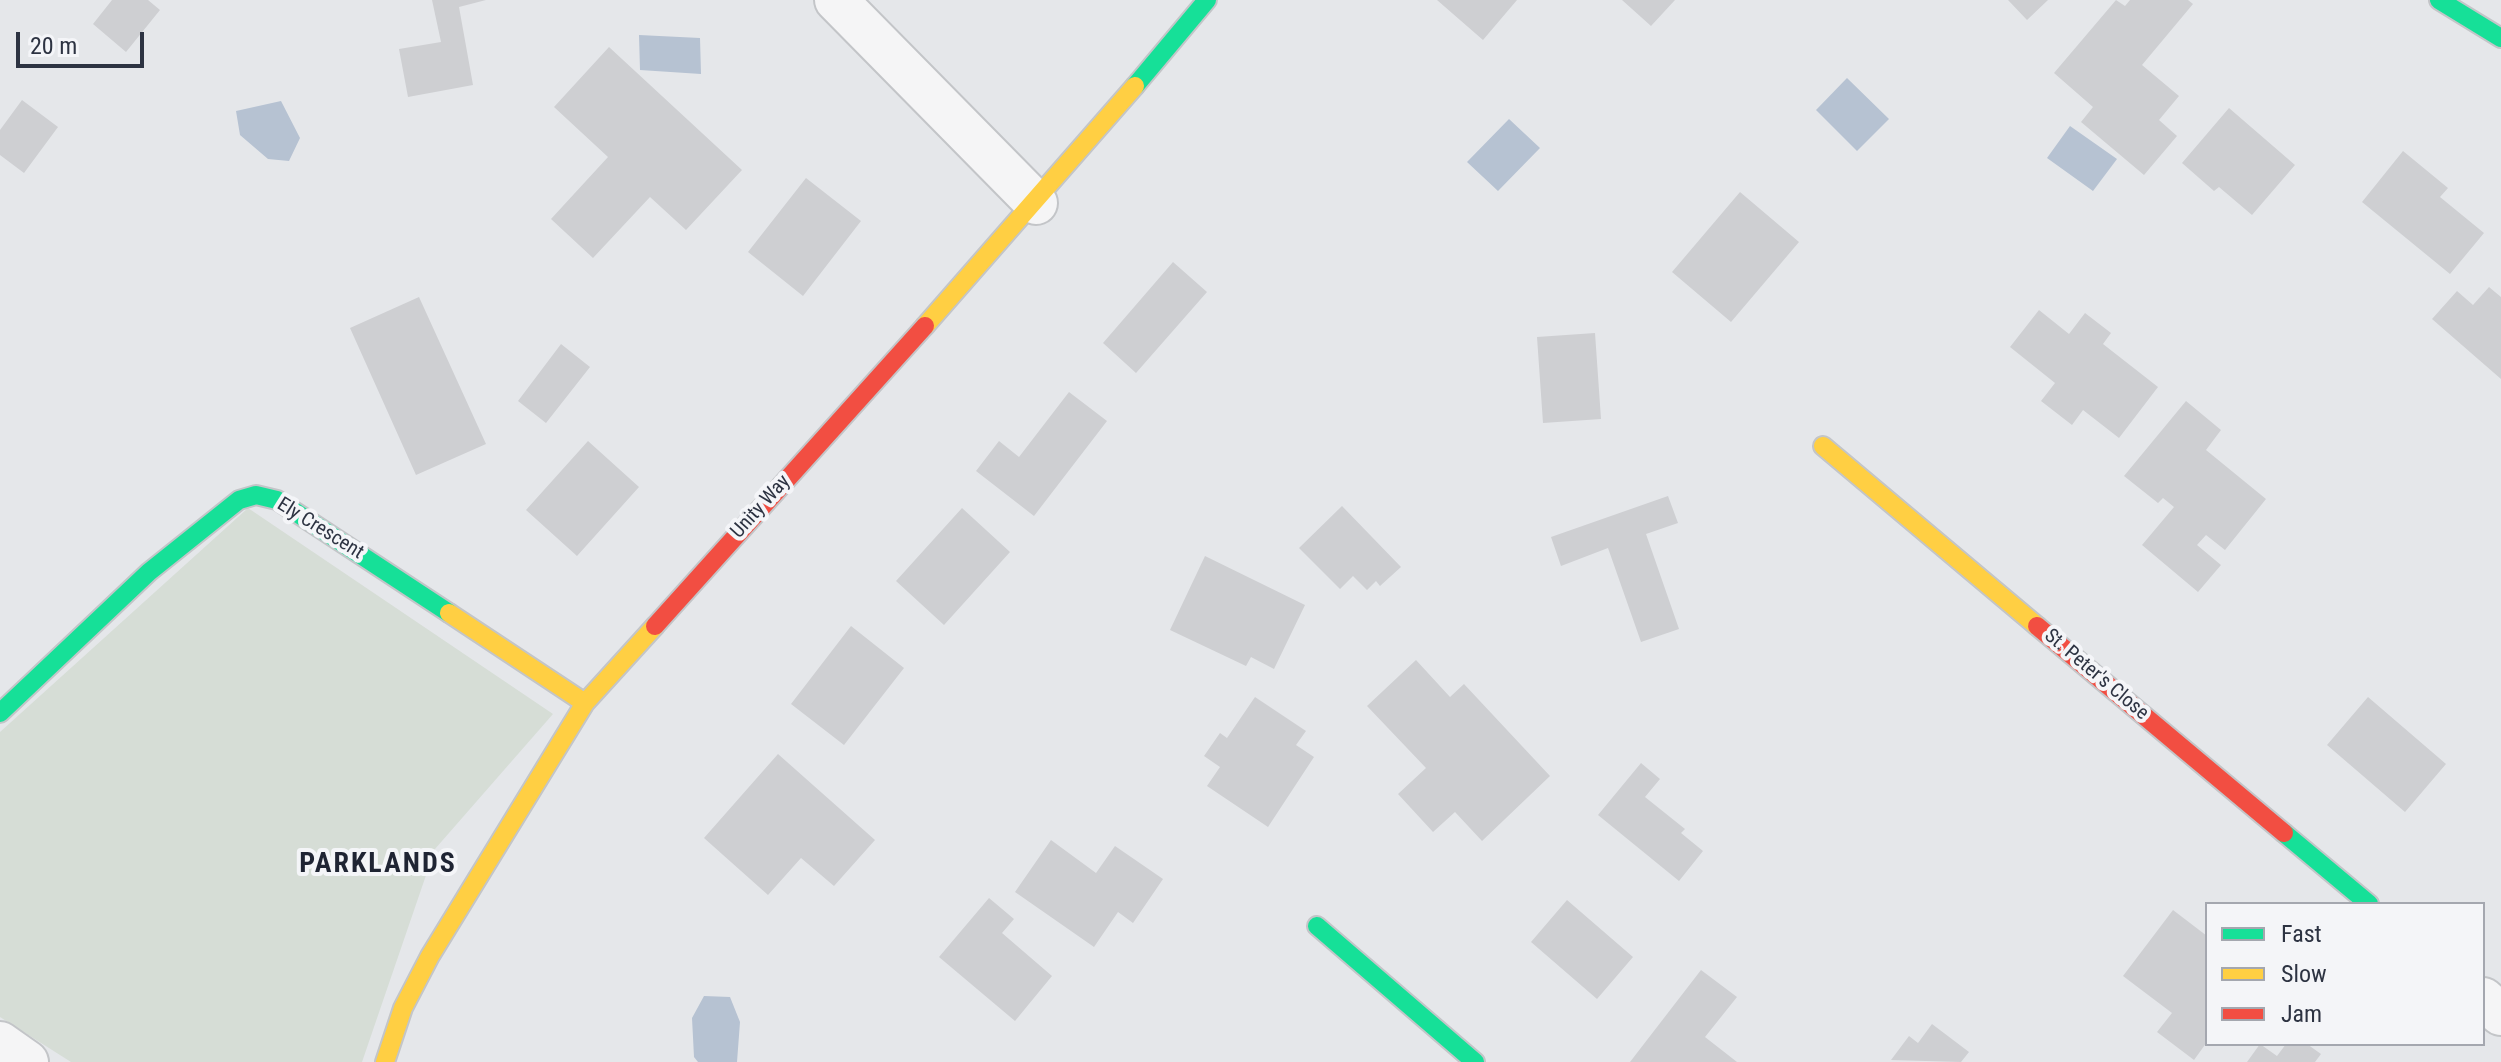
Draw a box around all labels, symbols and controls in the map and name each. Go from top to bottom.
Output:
scale bar [20,16,148,66]
text: 20 m [30,32,77,60]
street label: Unity Way [726,470,796,544]
street label: Ely Crescent [272,493,368,565]
street label: St. Peter's Close [2039,624,2153,726]
district label: PARKLANDS [299,848,457,882]
legend [2205,902,2485,1046]
text: Fast [2281,920,2322,948]
text: Slow [2281,960,2327,988]
text: Jam [2281,1000,2322,1028]

